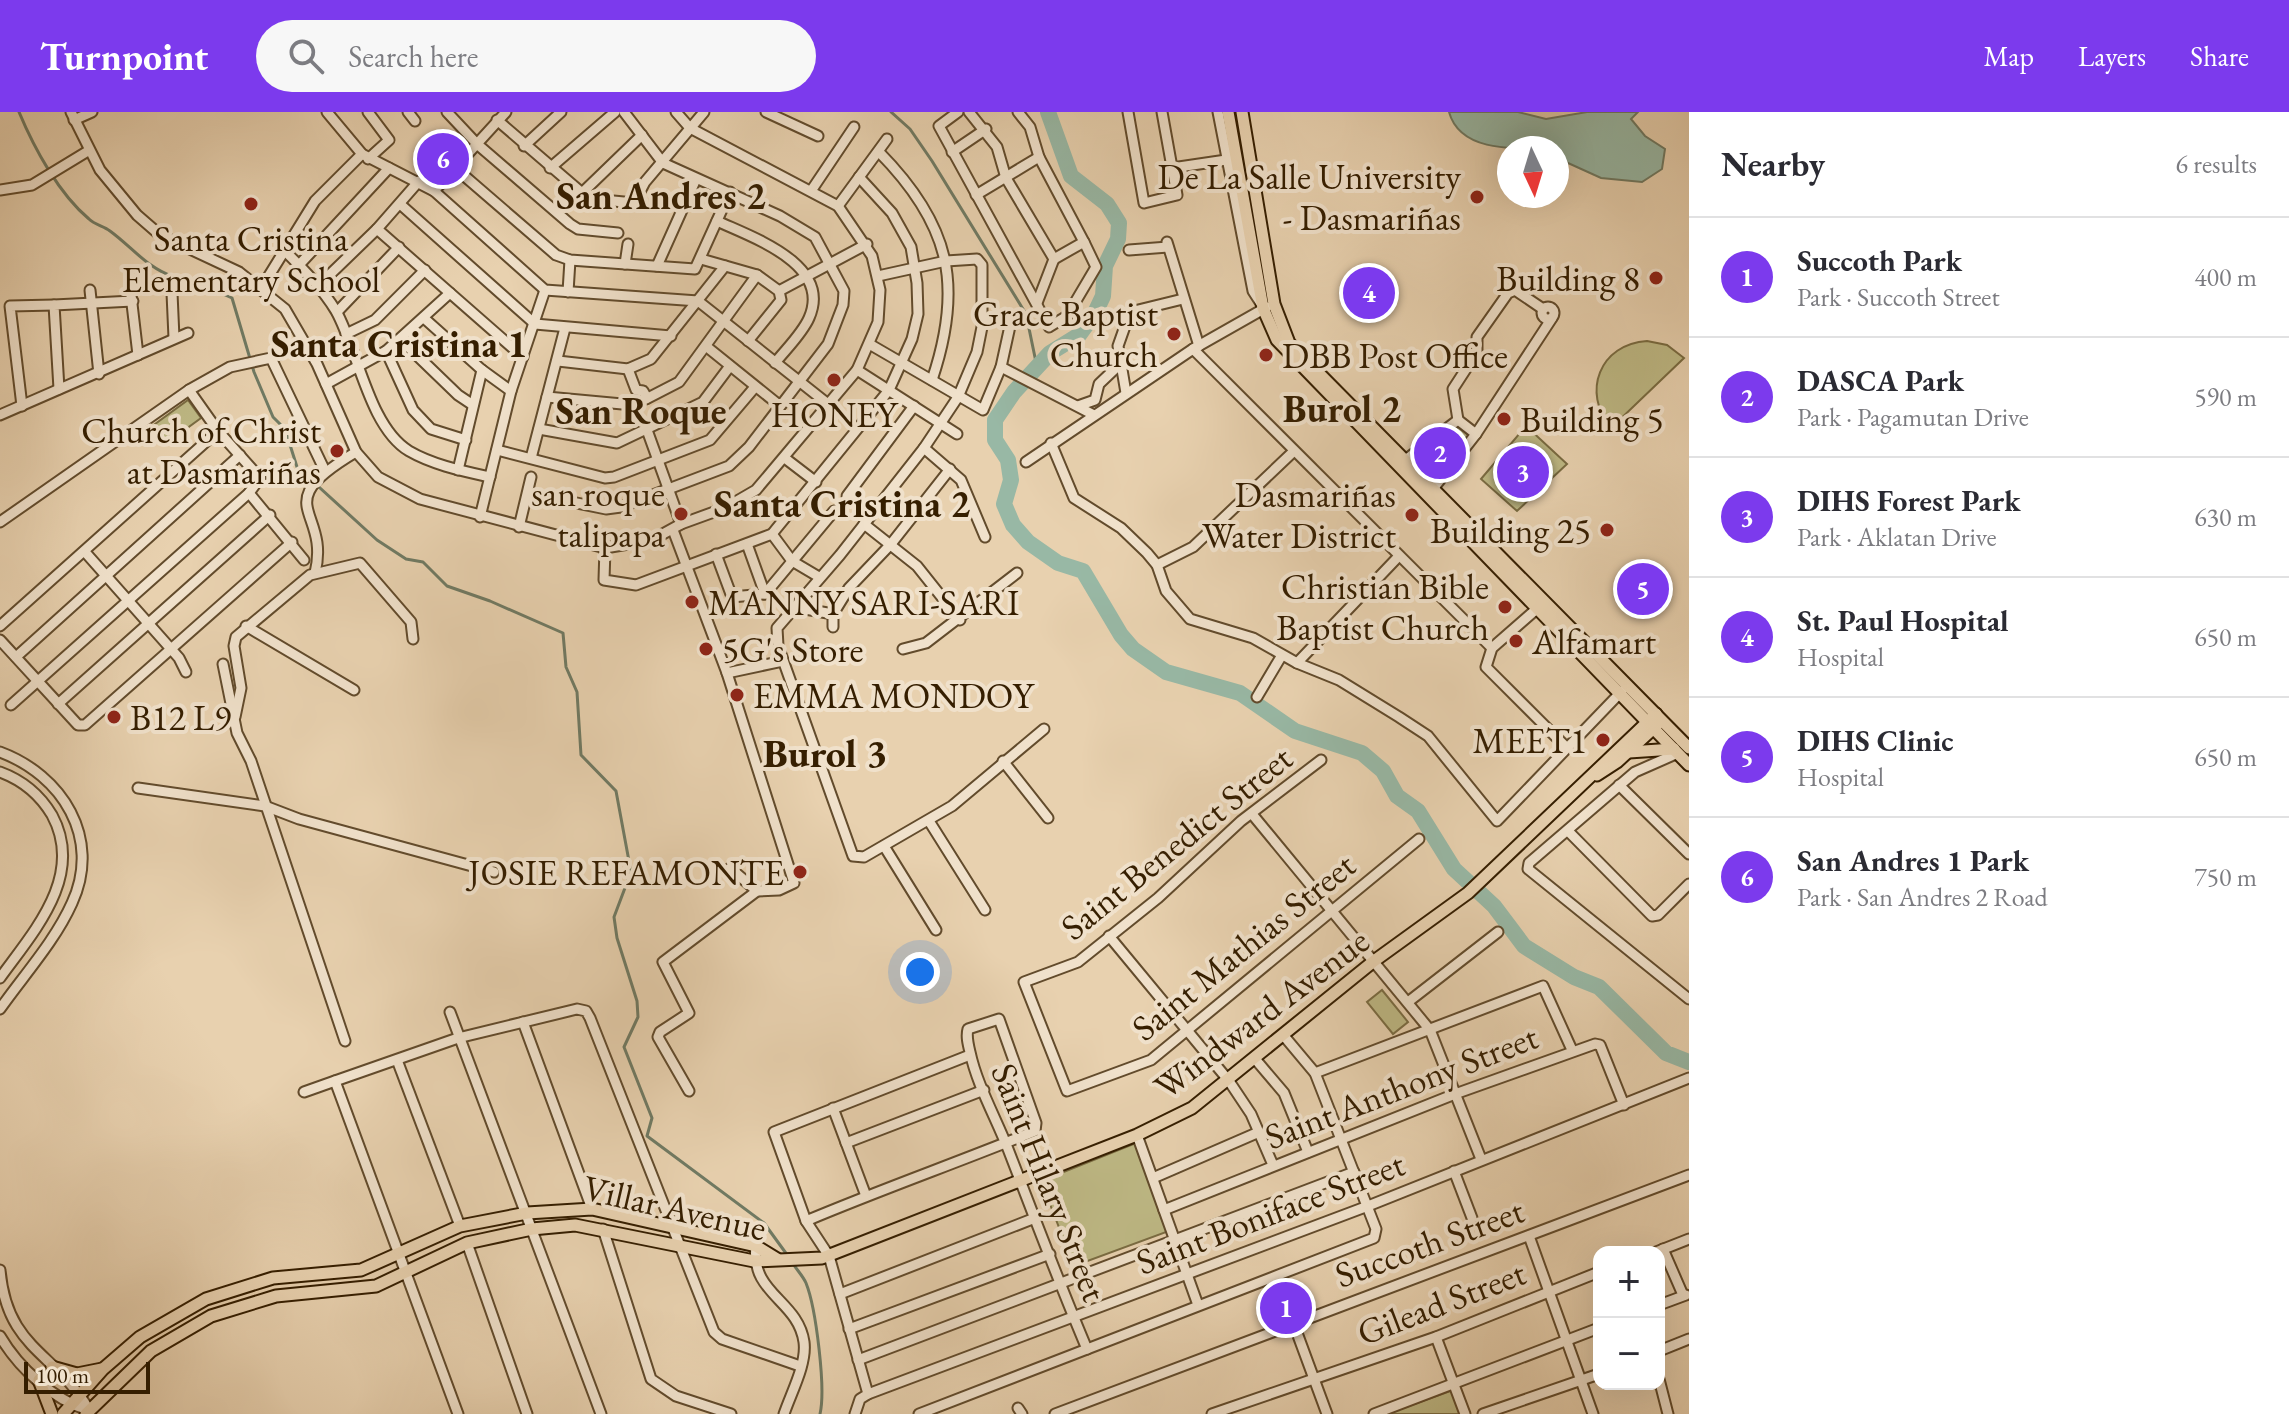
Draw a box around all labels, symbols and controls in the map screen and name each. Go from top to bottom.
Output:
search box [256,20,816,92]
text: Turnpoint [40,32,208,81]
icon: search [284,34,328,78]
text: Search here [348,37,479,76]
text: Map [1984,38,2034,74]
text: Layers [2078,38,2146,74]
text: Share [2190,38,2249,74]
pin: 6 [417,129,469,189]
north arrow [1497,136,1569,208]
text: Nearby [1721,142,1825,186]
text: 6 results [2176,147,2257,181]
place label: De La Salle University - Dasmariñas [1158,153,1461,241]
district label: San Andres 2 [556,171,766,220]
marker: De La Salle University - Dasmariñas [1468,188,1486,206]
marker: Santa Cristina Elementary School [242,195,260,213]
place label: Santa Cristina Elementary School [122,215,380,303]
text: Succoth Park [1797,241,1962,280]
place label: Building 8 [1496,255,1640,302]
text: 1 [1740,260,1754,294]
text: 400 m [2194,260,2257,294]
pin: 4 [1343,263,1395,323]
marker: Building 8 [1647,269,1665,287]
text: Park · Succoth Street [1797,280,2000,314]
place label: Grace Baptist Church [973,290,1159,378]
district label: Santa Cristina 1 [271,319,527,368]
marker: Grace Baptist Church [1165,325,1183,343]
place label: DBB Post Office [1282,332,1508,379]
marker: DBB Post Office [1257,346,1275,364]
text: DASCA Park [1797,361,1964,400]
marker: HONEY [825,371,843,389]
text: 2 [1740,380,1754,414]
text: 590 m [2194,380,2257,414]
district label: Burol 2 [1283,384,1401,433]
district label: San Roque [555,386,727,435]
place label: HONEY [771,391,899,438]
place label: Building 5 [1520,396,1664,443]
text: Park · Pagamutan Drive [1797,400,2029,434]
place label: Church of Christ at Dasmariñas [81,407,322,495]
marker: Building 5 [1495,410,1513,428]
pin: 2 [1414,423,1466,483]
marker: Church of Christ at Dasmariñas [328,442,346,460]
pin: 3 [1497,442,1549,502]
place label: san roque talipapa [531,470,666,558]
place label: Dasmariñas Water District [1202,471,1397,559]
district label: Santa Cristina 2 [714,479,970,528]
text: DIHS Forest Park [1797,481,2021,520]
text: 3 [1740,500,1754,534]
text: 630 m [2194,500,2257,534]
marker: san roque talipapa [672,505,690,523]
marker: Dasmariñas Water District [1403,506,1421,524]
place label: Building 25 [1430,507,1591,554]
text: Park · Aklatan Drive [1797,520,1997,554]
marker: Building 25 [1598,521,1616,539]
pin: 5 [1617,559,1669,619]
place label: Christian Bible Baptist Church [1276,563,1489,651]
place label: MANNY SARI-SARI [708,579,1019,626]
marker: MANNY SARI-SARI [683,593,701,611]
marker: Christian Bible Baptist Church [1496,598,1514,616]
text: St. Paul Hospital [1797,601,2009,640]
place label: Alfamart [1531,618,1657,665]
text: 4 [1740,620,1754,654]
text: 650 m [2194,620,2257,654]
place label: 5G's Store [722,626,863,673]
marker: Alfamart [1507,632,1525,650]
marker: 5G's Store [697,640,715,658]
text: Hospital [1797,640,1884,674]
place label: EMMA MONDOY [753,672,1036,719]
marker: EMMA MONDOY [728,686,746,704]
place label: B12 L9 [130,694,231,741]
marker: B12 L9 [105,708,123,726]
place label: MEET1 [1473,717,1587,764]
text: DIHS Clinic [1797,721,1954,760]
district label: Burol 3 [763,727,887,779]
marker: MEET1 [1594,731,1612,749]
street label: Saint Benedict Street [1051,734,1302,950]
text: 5 [1740,740,1754,774]
text: 650 m [2194,740,2257,774]
text: Hospital [1797,760,1884,794]
street label: Saint Mathias Street [1122,841,1365,1051]
text: San Andres 1 Park [1797,841,2029,880]
place label: JOSIE REFAMONTE [465,849,784,896]
text: 6 [1740,860,1754,894]
text: 750 m [2194,860,2257,894]
marker: JOSIE REFAMONTE [791,863,809,881]
text: Park · San Andres 2 Road [1797,880,2048,914]
street label: Windward Avenue [1144,917,1378,1110]
your location [900,952,940,992]
street label: Saint Anthony Street [1258,1013,1545,1160]
street label: Saint Hilary Street [980,1056,1119,1309]
street label: Saint Boniface Street [1129,1140,1412,1285]
street label: Villar Avenue [579,1164,771,1251]
street label: Succoth Street [1328,1186,1531,1298]
map controls [1593,1246,1665,1390]
button: + [1593,1246,1665,1318]
street label: Gilead Street [1350,1249,1533,1356]
pin: 1 [1260,1278,1312,1338]
button: − [1593,1318,1665,1390]
scale bar [24,1358,150,1394]
text: 100 m [36,1361,89,1390]

